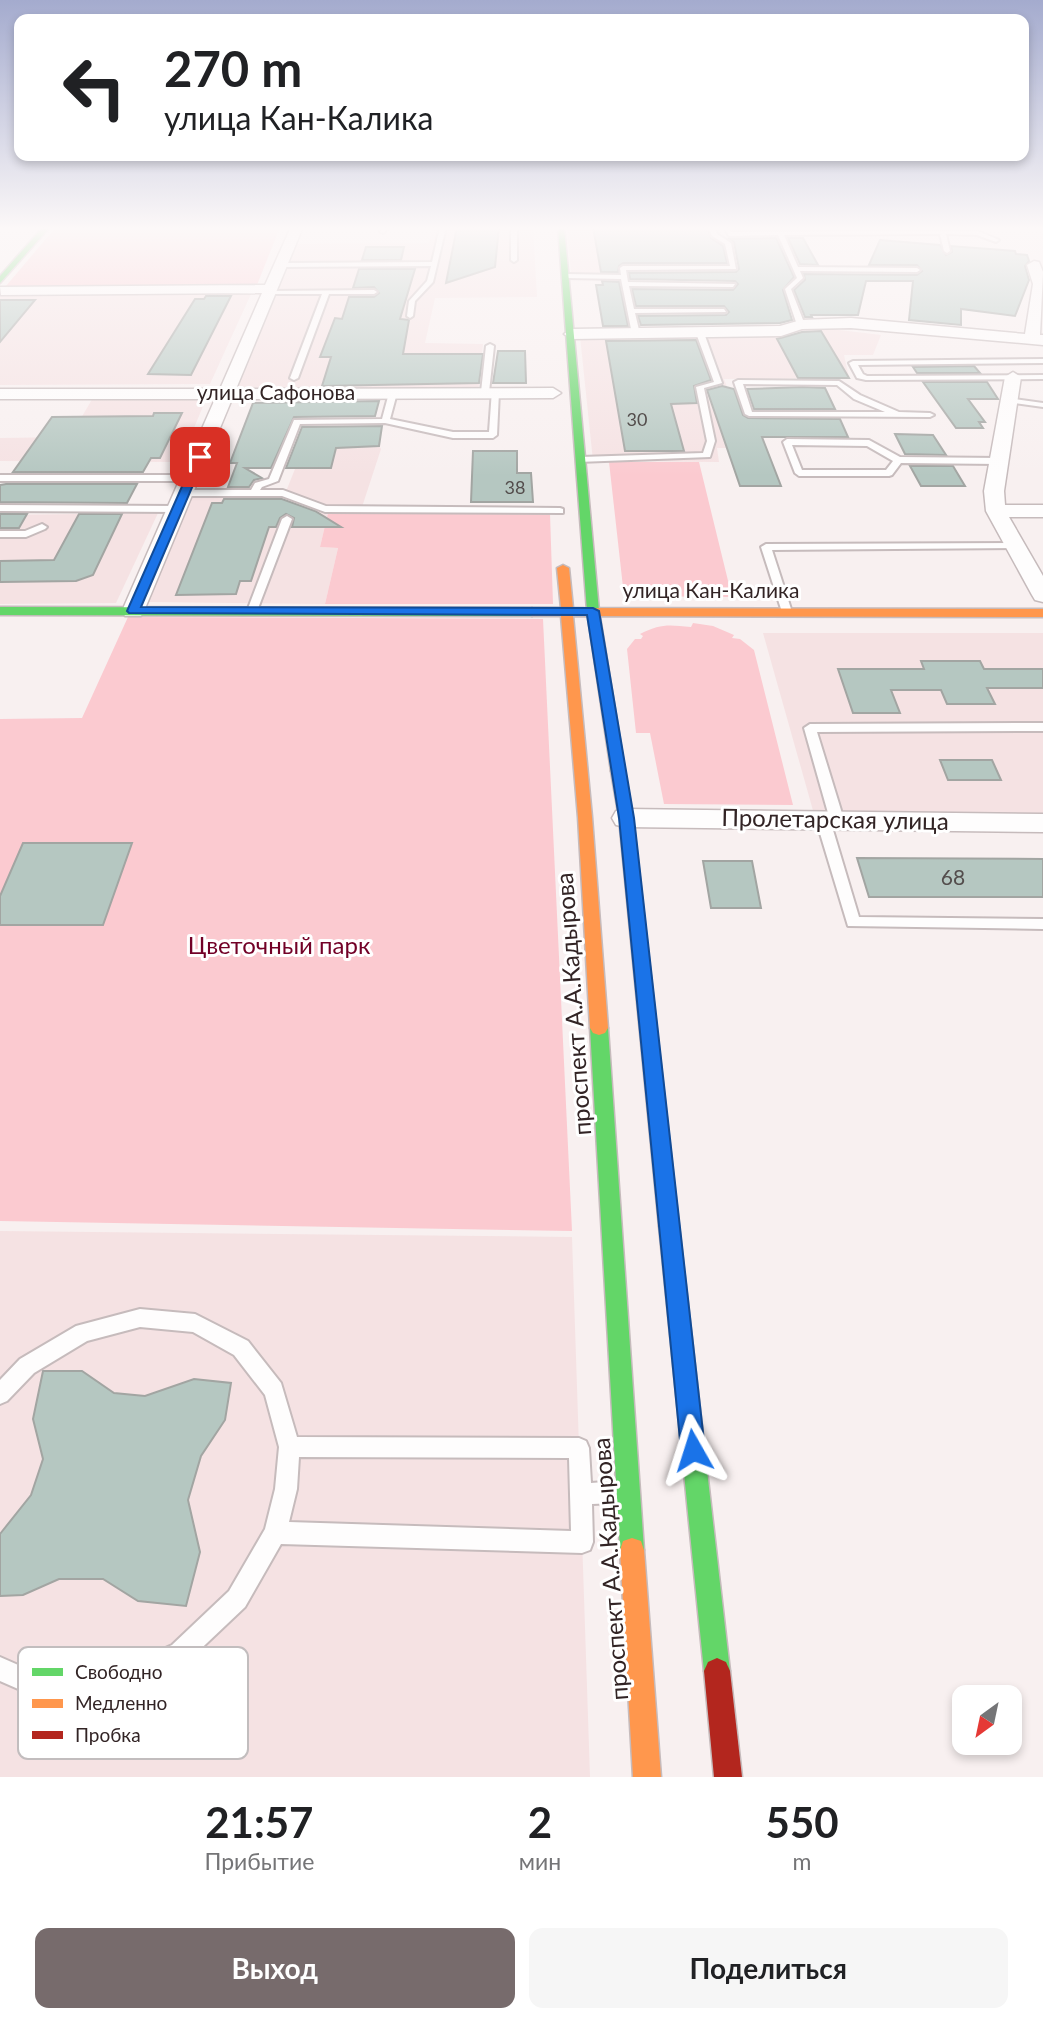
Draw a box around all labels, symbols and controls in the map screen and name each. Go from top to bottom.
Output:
text: 270 m [164,39,302,97]
icon: left [49,42,140,133]
text: улица Кан-Калика [164,98,433,137]
street label: улица Сафонова [197,379,355,404]
house number: 30 [627,408,647,430]
pin [170,427,230,487]
icon: arrive [181,438,219,476]
house number: 38 [505,476,525,498]
street label: улица Кан-Калика [623,577,799,602]
street label: Пролетарская улица [721,802,949,835]
house number: 68 [941,864,965,889]
street label: проспект А.А.Кадырова [549,872,596,1137]
park label: Цветочный парк [188,930,371,959]
position arrow [656,1413,730,1487]
street label: проспект А.А.Кадырова [586,1437,633,1702]
legend [18,1647,248,1759]
text: Свободно [75,1660,163,1683]
north arrow [952,1685,1022,1755]
map controls [952,1685,1022,1755]
text: Медленно [75,1691,167,1714]
text: Пробка [75,1723,141,1746]
text: 21:57 [205,1797,313,1847]
text: 2 [528,1797,552,1847]
text: 550 [766,1797,839,1847]
text: Прибытие [204,1847,314,1875]
text: мин [519,1847,561,1875]
text: m [793,1847,812,1875]
button: Выход [35,1928,515,2008]
button: Поделиться [529,1928,1008,2008]

